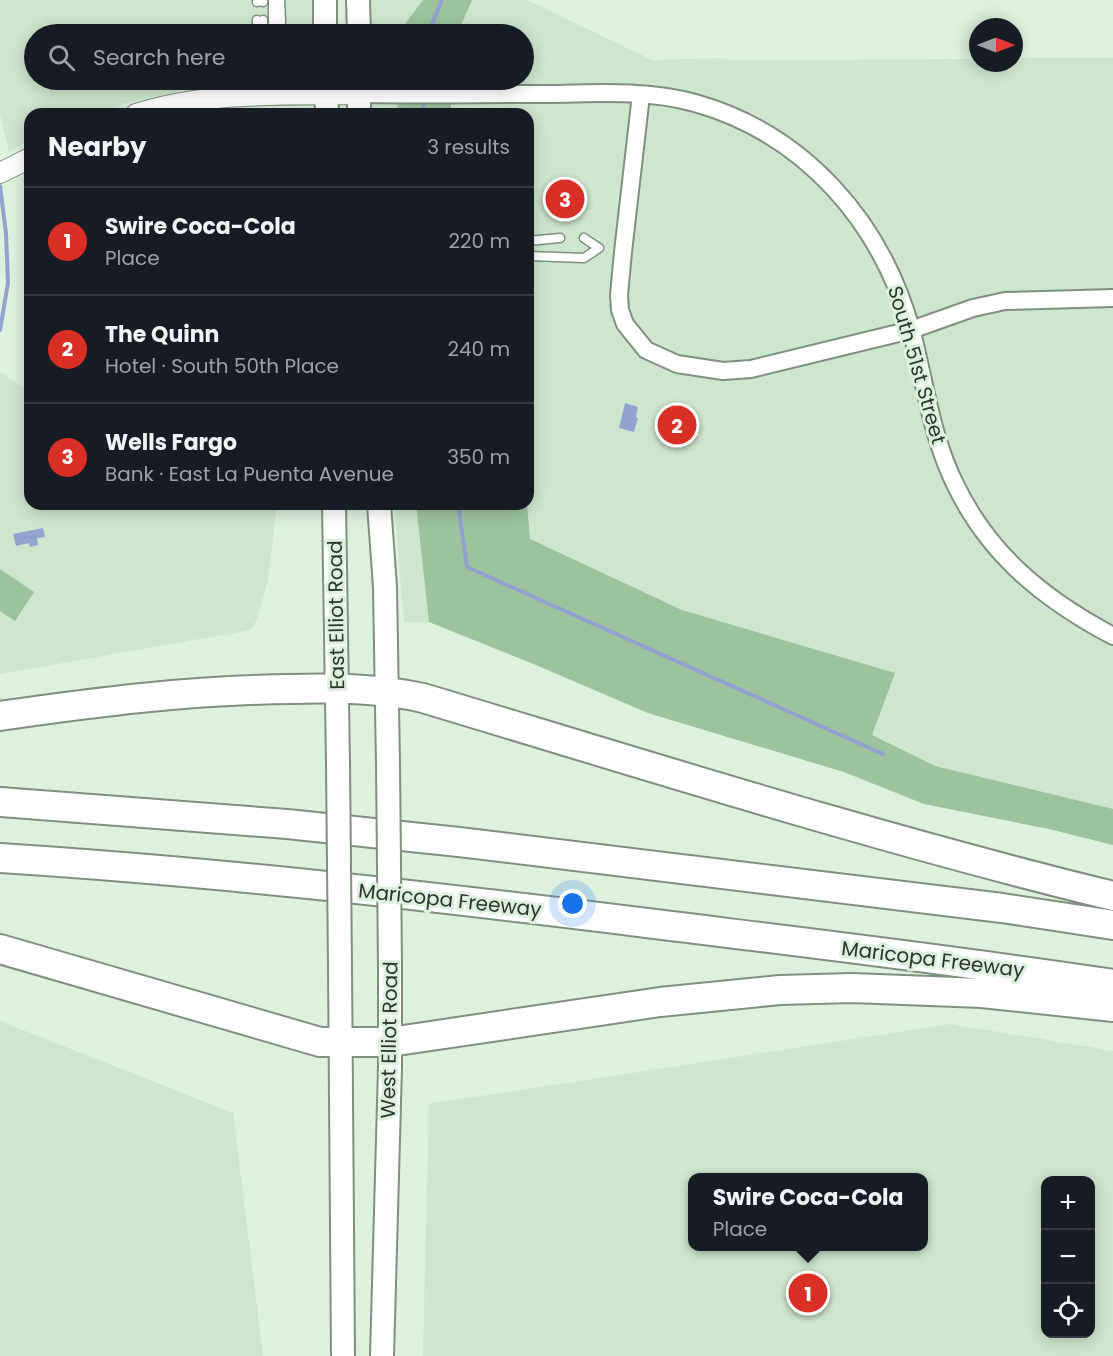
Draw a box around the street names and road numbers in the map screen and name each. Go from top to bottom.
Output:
street label: South 51st Street [881,283,953,447]
street label: East Elliot Road [321,540,351,690]
street label: Maricopa Freeway [357,876,543,924]
street label: Maricopa Freeway [840,934,1026,984]
street label: West Elliot Road [374,961,404,1119]

